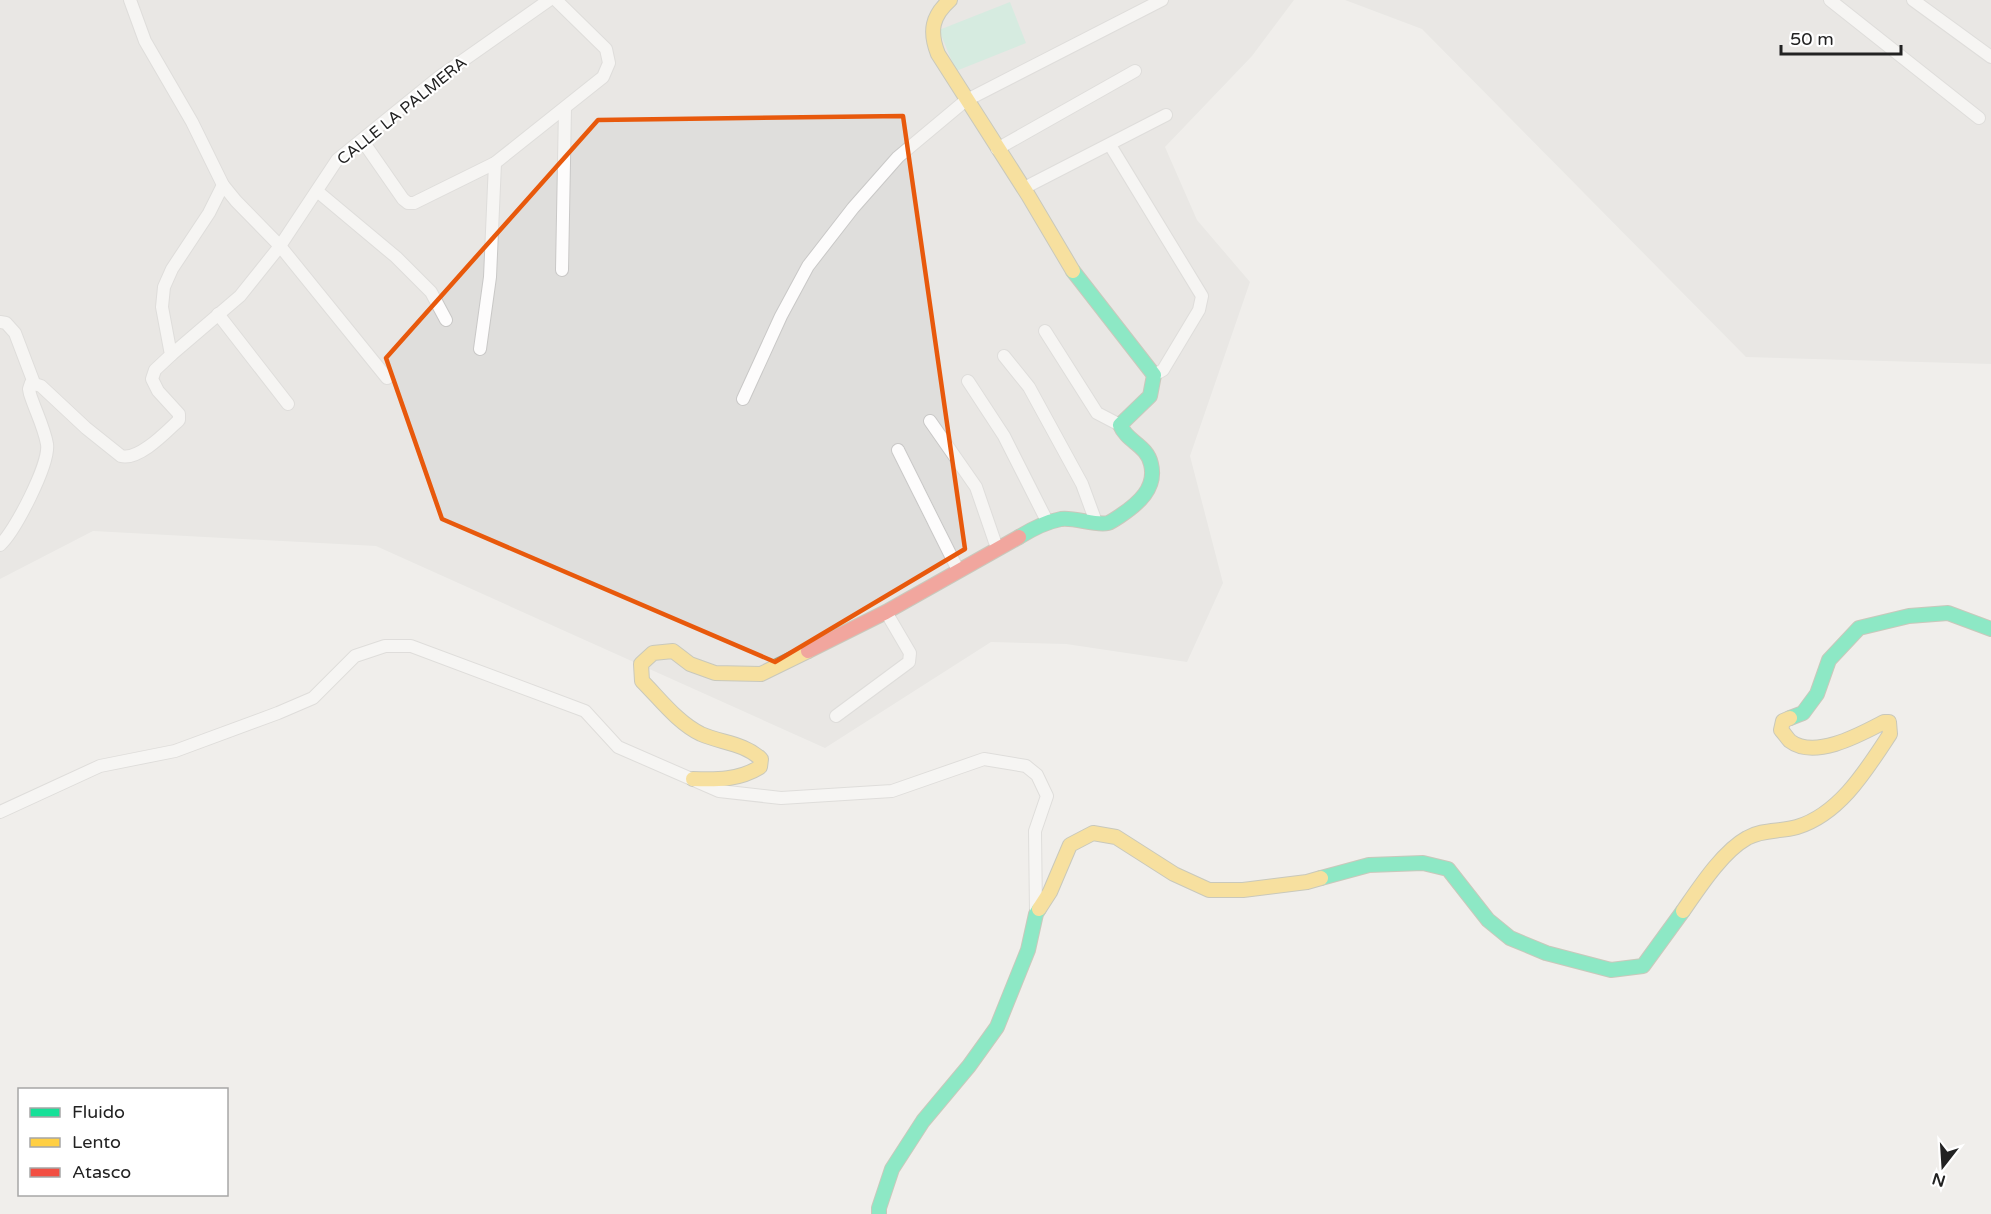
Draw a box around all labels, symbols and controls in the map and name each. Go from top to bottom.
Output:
scale bar [1781,18,1901,56]
text: 50 m [1790,28,1834,50]
street label: CALLE LA PALMERA [333,53,471,169]
legend [18,1088,228,1196]
text: Fluido [72,1101,125,1123]
text: Lento [72,1131,121,1153]
north arrow [1913,1136,1973,1196]
text: Atasco [72,1161,131,1183]
text: N [1930,1168,1948,1191]

